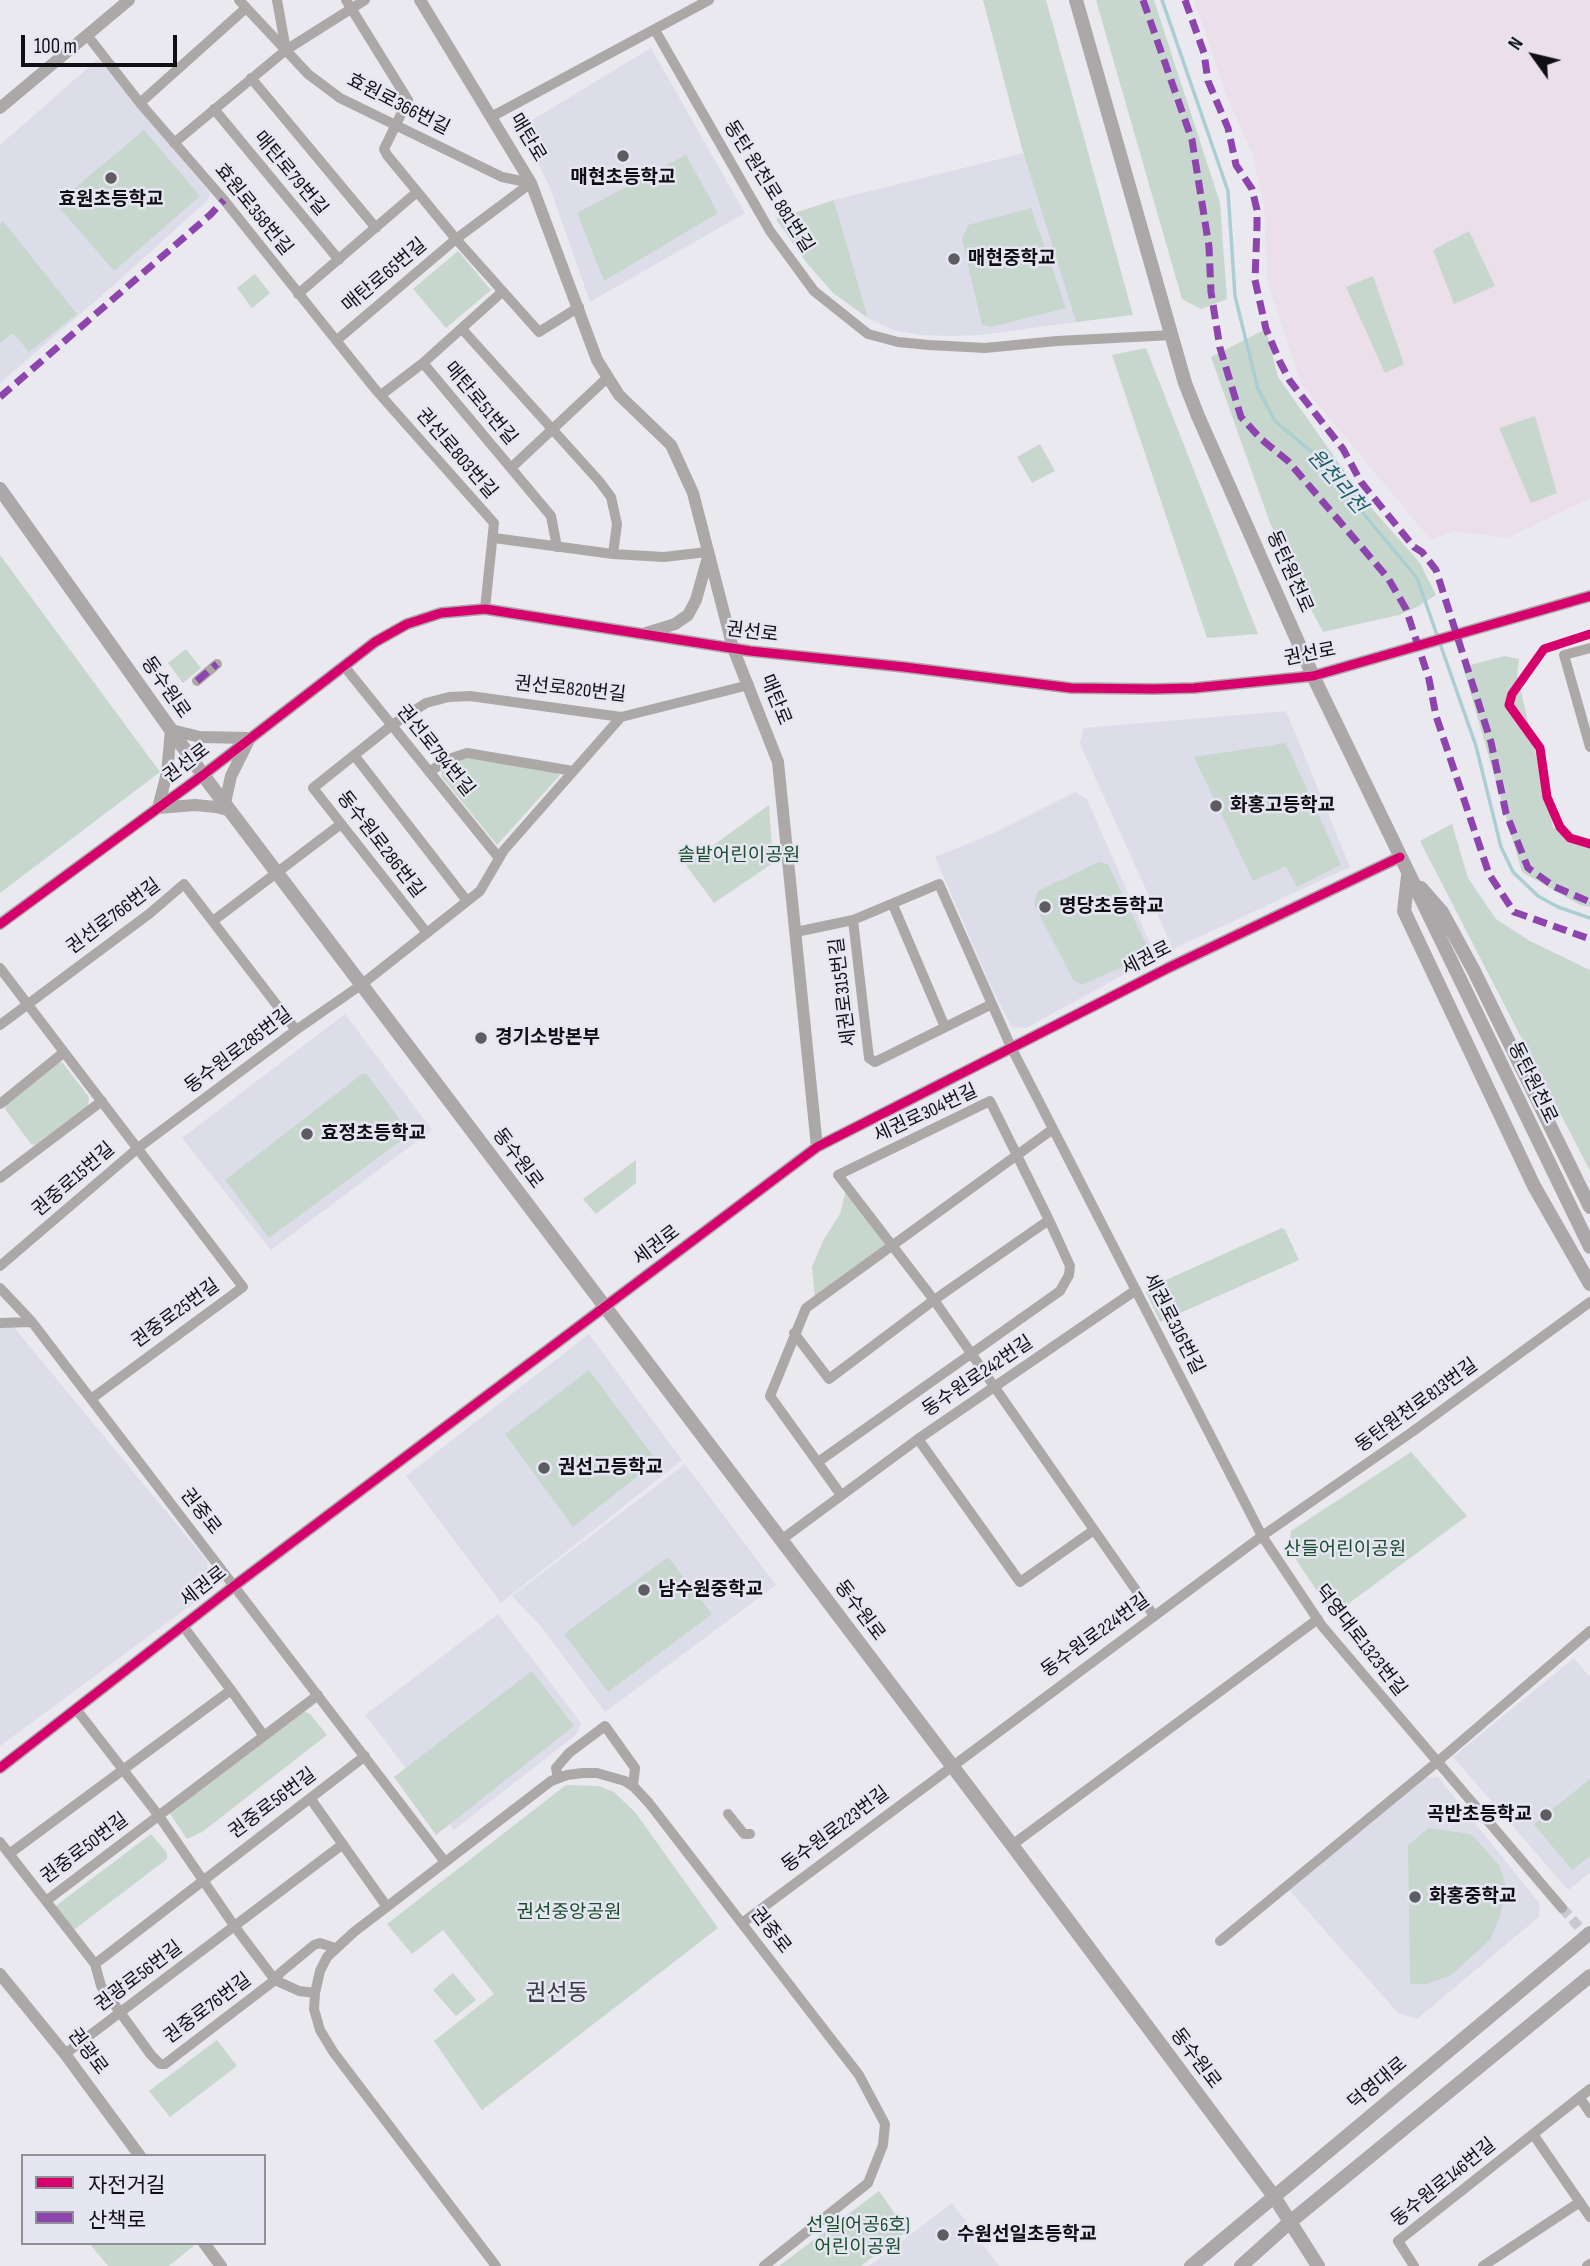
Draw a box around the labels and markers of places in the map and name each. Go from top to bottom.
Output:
marker: 매현초등학교 [615,148,631,164]
place label: 매현초등학교 [571,167,675,189]
marker: 효원초등학교 [103,170,119,186]
place label: 효원초등학교 [59,189,163,211]
place label: 매현중학교 [968,248,1055,270]
marker: 매현중학교 [946,251,962,267]
place label: 화홍고등학교 [1230,795,1335,817]
marker: 화홍고등학교 [1208,798,1224,814]
place label: 명당초등학교 [1059,896,1164,918]
marker: 명당초등학교 [1037,899,1053,915]
place label: 경기소방본부 [495,1027,600,1049]
marker: 경기소방본부 [473,1030,489,1046]
place label: 효정초등학교 [321,1123,426,1145]
marker: 효정초등학교 [299,1126,315,1142]
place label: 권선고등학교 [558,1457,663,1479]
marker: 권선고등학교 [536,1460,552,1476]
place label: 남수원중학교 [658,1579,763,1601]
marker: 남수원중학교 [636,1582,652,1598]
place label: 곡반초등학교 [1427,1804,1532,1826]
marker: 곡반초등학교 [1538,1807,1554,1823]
place label: 화홍중학교 [1429,1886,1516,1908]
marker: 화홍중학교 [1407,1889,1423,1905]
place label: 수원선일초등학교 [957,2224,1097,2246]
marker: 수원선일초등학교 [935,2227,951,2243]

